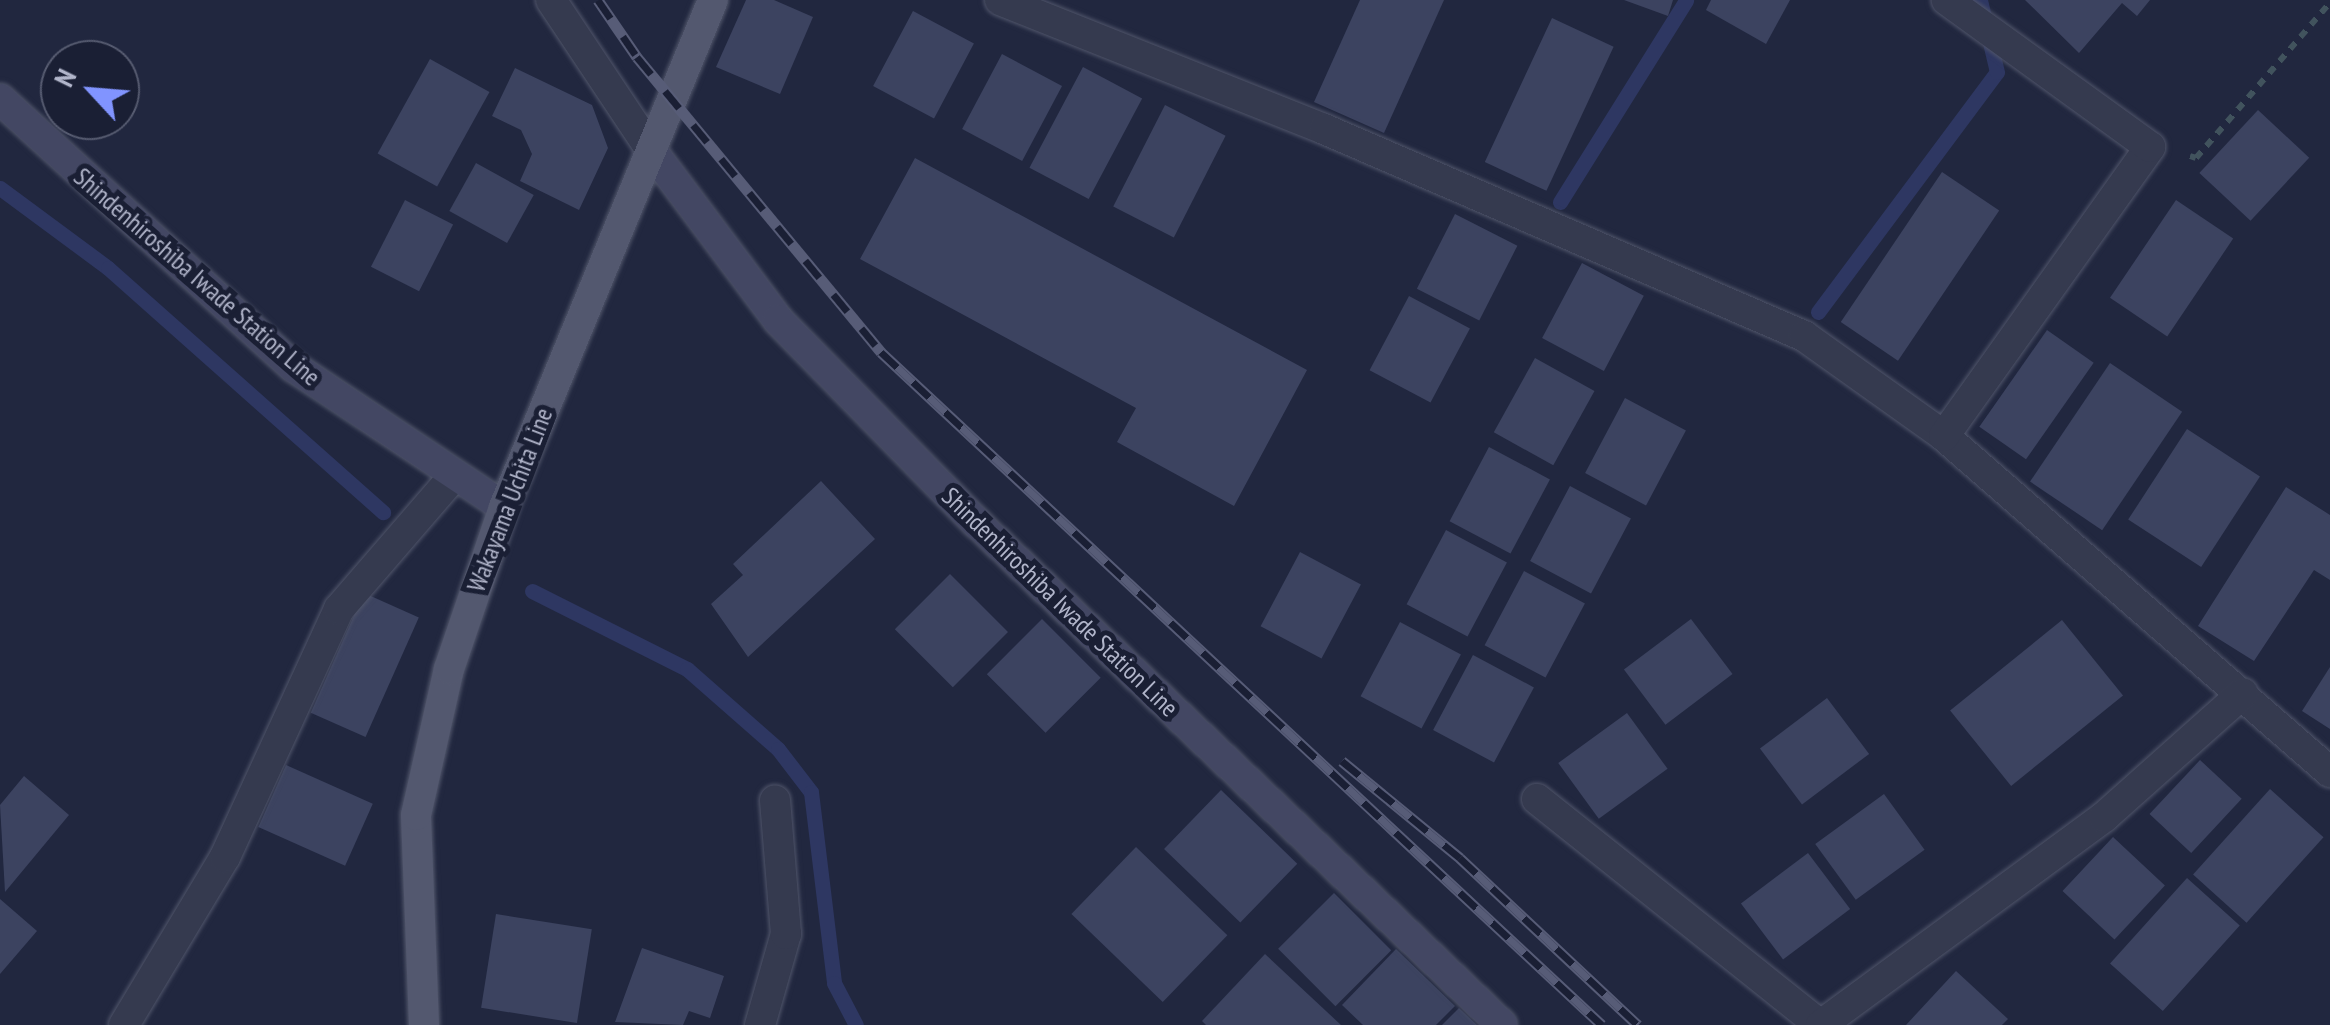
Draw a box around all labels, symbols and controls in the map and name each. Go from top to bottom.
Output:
north arrow [40,40,140,140]
text: N [44,63,84,92]
street label: Shindenhiroshiba Iwade Station Line [68,162,326,392]
street label: Wakayama Uchita Line [461,404,559,596]
street label: Shindenhiroshiba Iwade Station Line [936,481,1184,723]

